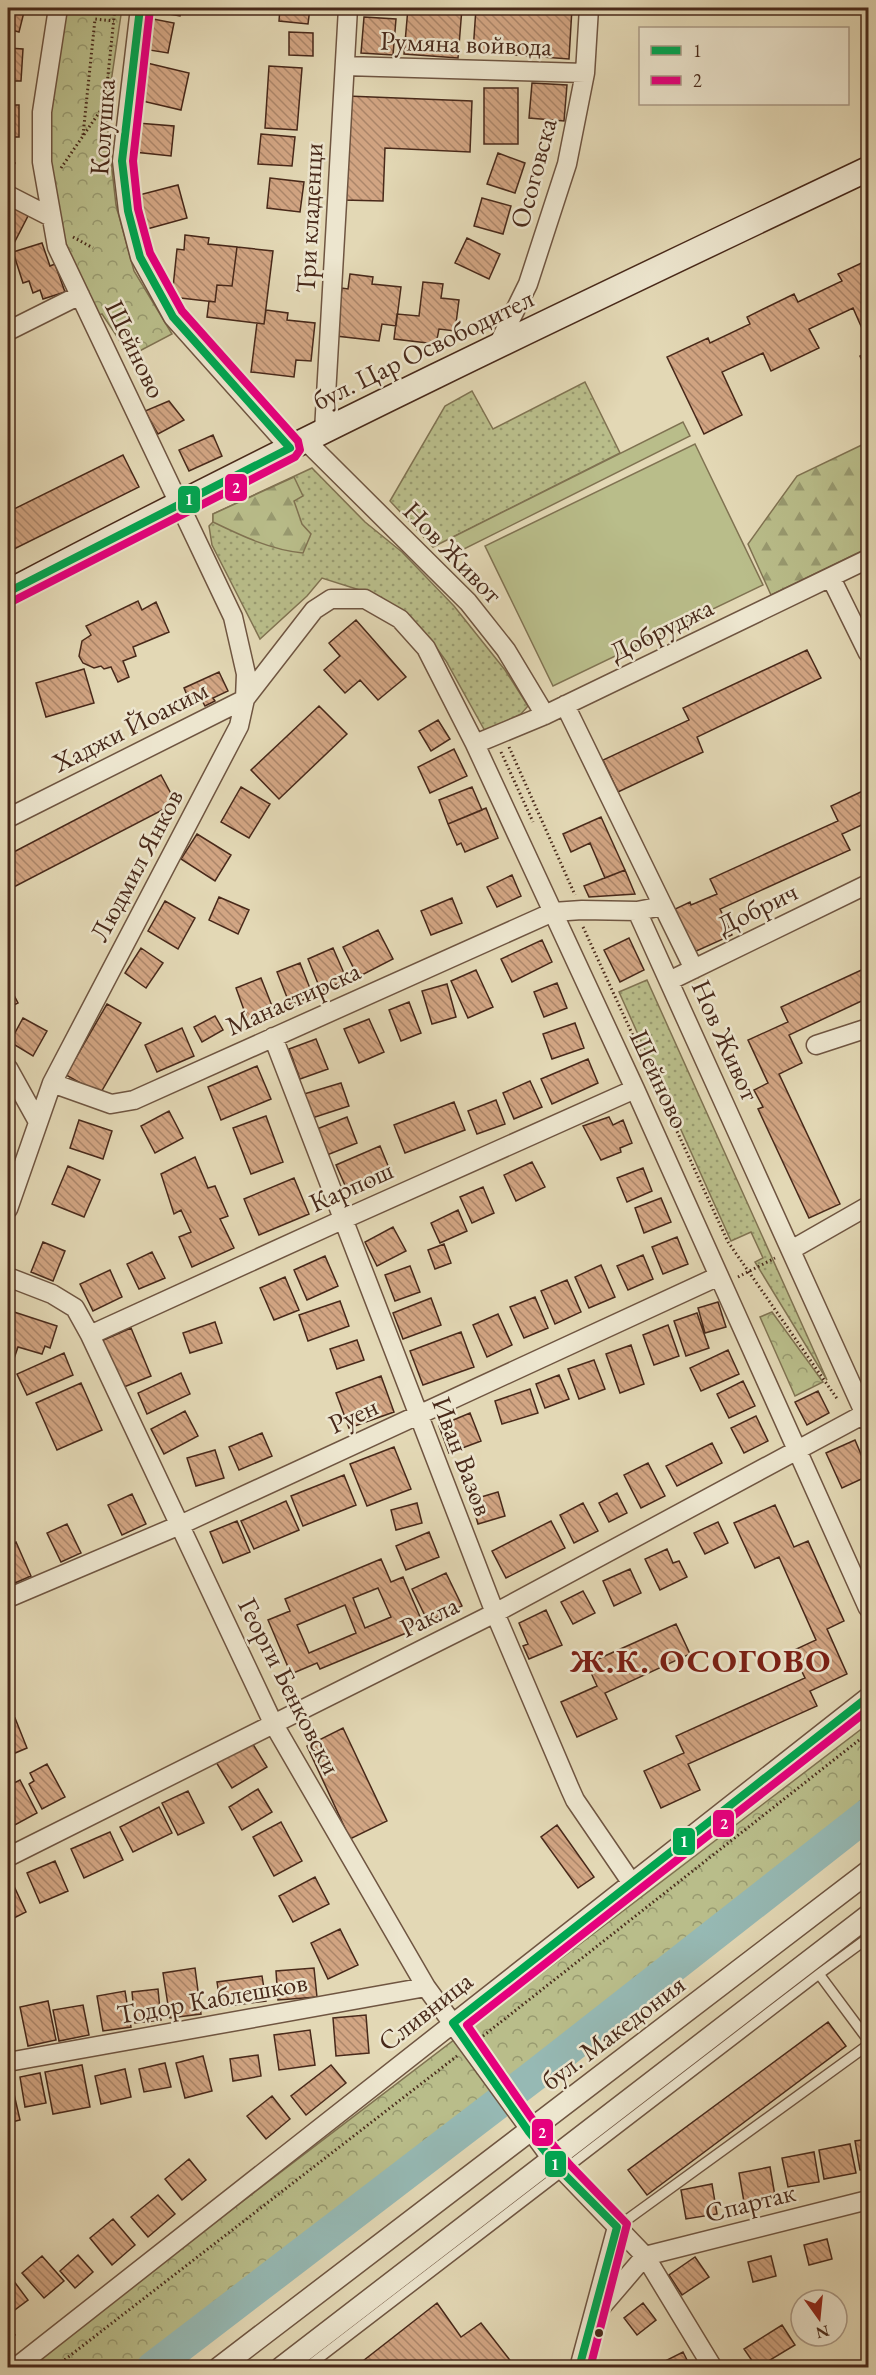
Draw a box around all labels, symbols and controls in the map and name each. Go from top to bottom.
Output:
street label: Румяна войвода [379,23,553,64]
legend [639,27,849,105]
text: 1 [693,39,702,62]
text: 2 [693,69,702,92]
street label: Колушка [81,77,123,176]
street label: Осоговска [502,114,565,232]
street label: Три кладенци [288,142,330,294]
street label: бул. Цар Освободител [307,280,539,418]
street label: Шейново [97,294,175,404]
line badge: 2 [224,473,248,502]
text: 2 [232,477,241,498]
line badge: 1 [177,485,201,514]
text: 1 [185,489,193,510]
street label: Нов Живот [396,494,510,610]
street label: Добруджа [603,589,719,669]
street label: Хаджи Йоаким [45,672,214,781]
street label: Людмил Янков [81,783,191,947]
street label: Добрич [711,874,803,942]
street label: Манастирска [220,953,366,1043]
street label: Нов Живот [684,974,768,1106]
street label: Шейново [622,1024,698,1134]
street label: Карпош [304,1152,399,1220]
street label: Руен [323,1388,383,1442]
street label: Иван Вазов [424,1391,502,1521]
street label: Ракла [394,1587,464,1645]
street label: Георги Бенковски [230,1592,350,1780]
district label: Ж.К. ОСОГОВО [569,1639,832,1682]
line badge: 2 [712,1809,735,1838]
text: 2 [720,1813,729,1834]
line badge: 1 [672,1827,696,1856]
text: 1 [680,1831,688,1852]
street label: Сливница [371,1963,480,2059]
street label: Тодор Каблешков [114,1964,310,2032]
street label: бул. Македония [534,1966,692,2098]
line badge: 2 [531,2118,554,2147]
text: 2 [538,2122,547,2143]
line badge: 1 [544,2150,567,2178]
text: 1 [551,2154,559,2175]
street label: Спартак [701,2174,799,2230]
north arrow [789,2288,849,2348]
text: N [814,2320,832,2344]
unlabelled marker [593,2327,605,2339]

